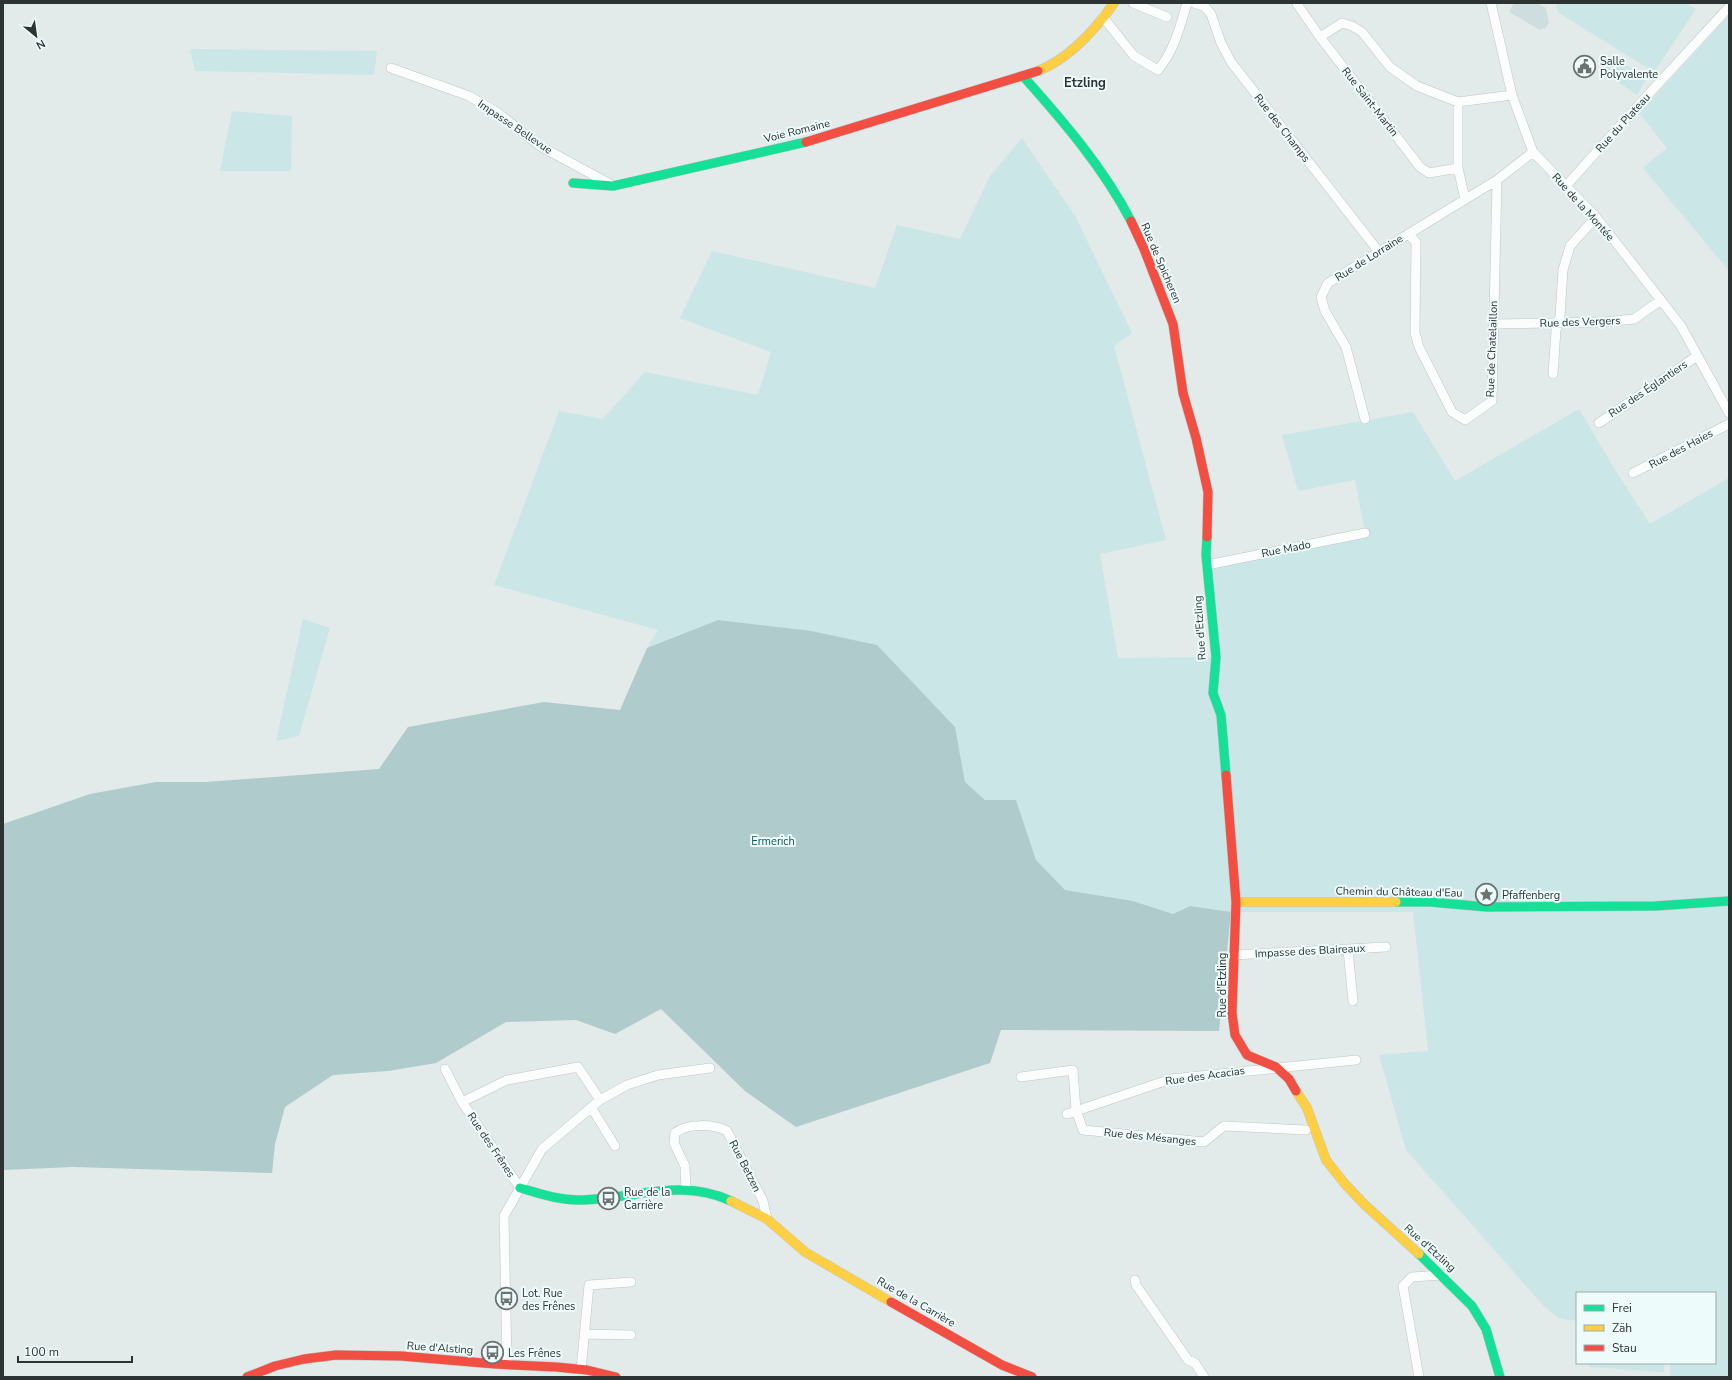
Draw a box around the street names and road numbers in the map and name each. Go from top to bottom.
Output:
street label: Rue Saint-Martin [1338,64,1402,140]
street label: Rue du Plateau [1592,90,1654,156]
street label: Rue des Champs [1250,91,1314,165]
street label: Impasse Bellevue [475,96,555,158]
street label: Voie Romaine [761,116,832,147]
street label: Rue de la Montée [1548,170,1618,244]
street label: Rue de Spicheren [1137,220,1185,306]
street label: Rue de Lorraine [1332,231,1406,285]
street label: Rue de Chatelaillon [1483,300,1501,398]
street label: Rue des Vergers [1539,313,1621,331]
street label: Rue des Églantiers [1605,356,1690,421]
street label: Rue des Haies [1646,426,1716,472]
street label: Rue Mado [1260,537,1312,561]
street label: Rue d'Etzling [1190,595,1210,661]
street label: Chemin du Château d'Eau [1335,883,1463,901]
street label: Impasse des Blaireaux [1254,941,1366,961]
street label: Rue d'Etzling [1215,953,1230,1017]
street label: Rue des Acacias [1164,1063,1246,1089]
street label: Rue des Frênes [464,1109,518,1181]
street label: Rue des Mésanges [1103,1125,1197,1149]
street label: Rue Betzen [726,1137,764,1195]
street label: Rue d'Etzling [1401,1221,1459,1275]
street label: Rue de la Carrière [874,1273,958,1331]
street label: Rue d'Alsting [406,1338,474,1358]

